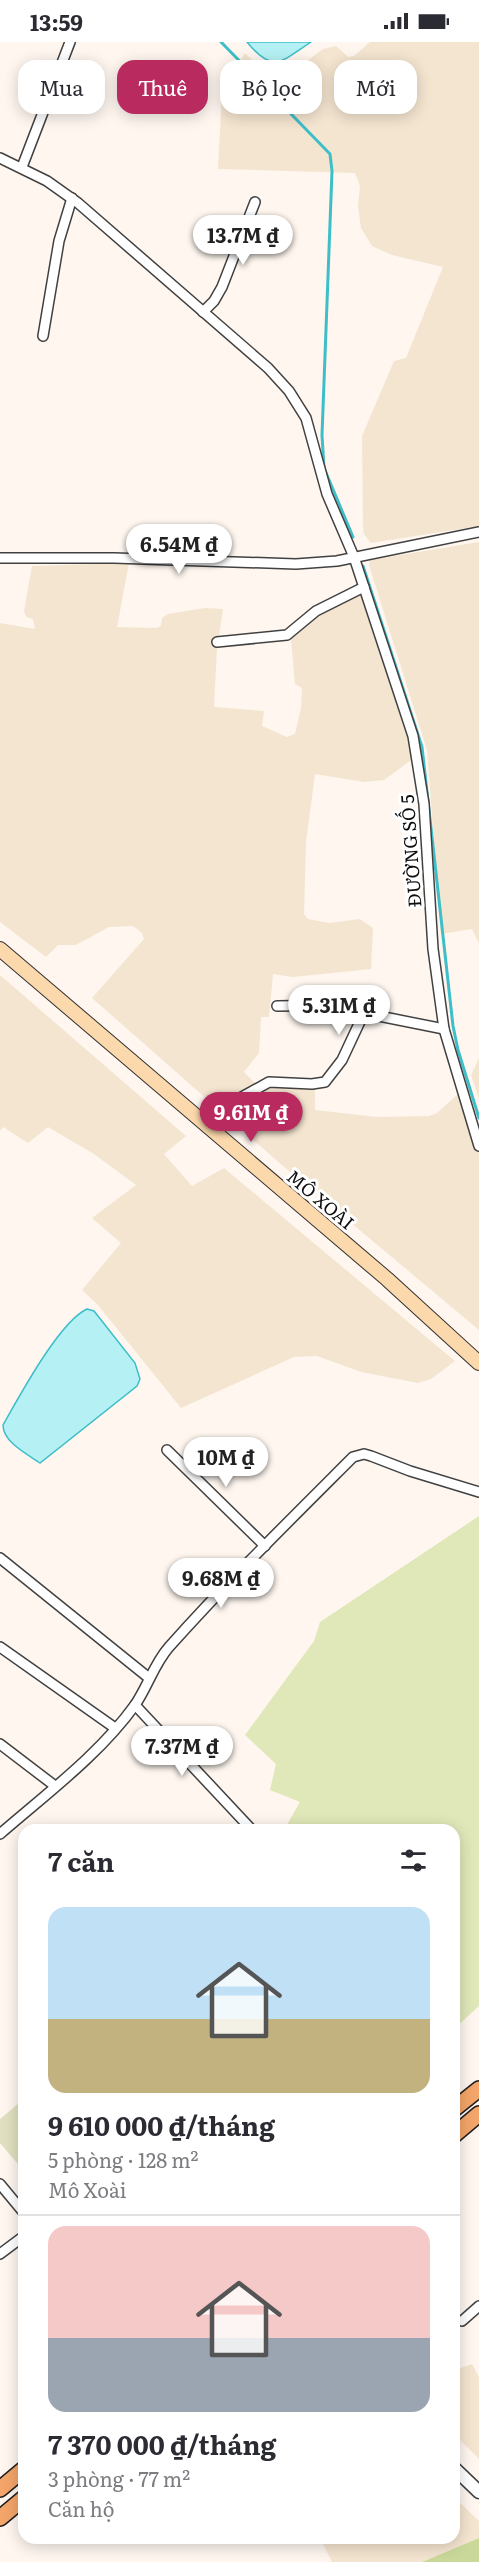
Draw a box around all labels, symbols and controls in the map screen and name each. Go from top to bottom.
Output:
text: 13:59 [30,5,83,38]
chip: Mua [18,60,105,114]
chip: Thuê [117,60,208,114]
chip: Bộ lọc [220,60,322,114]
chip: Mới [334,60,417,114]
pin: 13.7M ₫ [188,215,298,266]
text: 13.7M ₫ [207,219,279,249]
pin: 6.54M ₫ [124,524,234,575]
text: 6.54M ₫ [140,528,218,558]
street label: ĐƯỜNG SỐ 5 [392,794,427,908]
pin: 5.31M ₫ [284,985,394,1036]
text: 5.31M ₫ [302,989,376,1019]
pin: 9.61M ₫ [196,1092,306,1143]
text: 9.61M ₫ [214,1096,288,1126]
street label: MÔ XOÀI [281,1163,361,1235]
pin: 10M ₫ [184,1437,268,1488]
text: 10M ₫ [197,1441,255,1471]
pin: 9.68M ₫ [166,1558,276,1609]
text: 9.68M ₫ [182,1562,260,1592]
pin: 7.37M ₫ [127,1726,237,1777]
text: 7.37M ₫ [145,1730,219,1760]
text: 7 căn [48,1841,114,1880]
icon: filters [397,1844,430,1877]
icon: home [185,1946,293,2054]
text: 9 610 000 ₫/tháng [48,2105,275,2144]
text: 5 phòng · 128 m² [48,2144,199,2174]
text: Mô Xoài [48,2174,126,2204]
icon: home [185,2265,293,2373]
text: 7 370 000 ₫/tháng [48,2424,276,2463]
text: 3 phòng · 77 m² [48,2463,190,2493]
text: Căn hộ [48,2493,114,2523]

